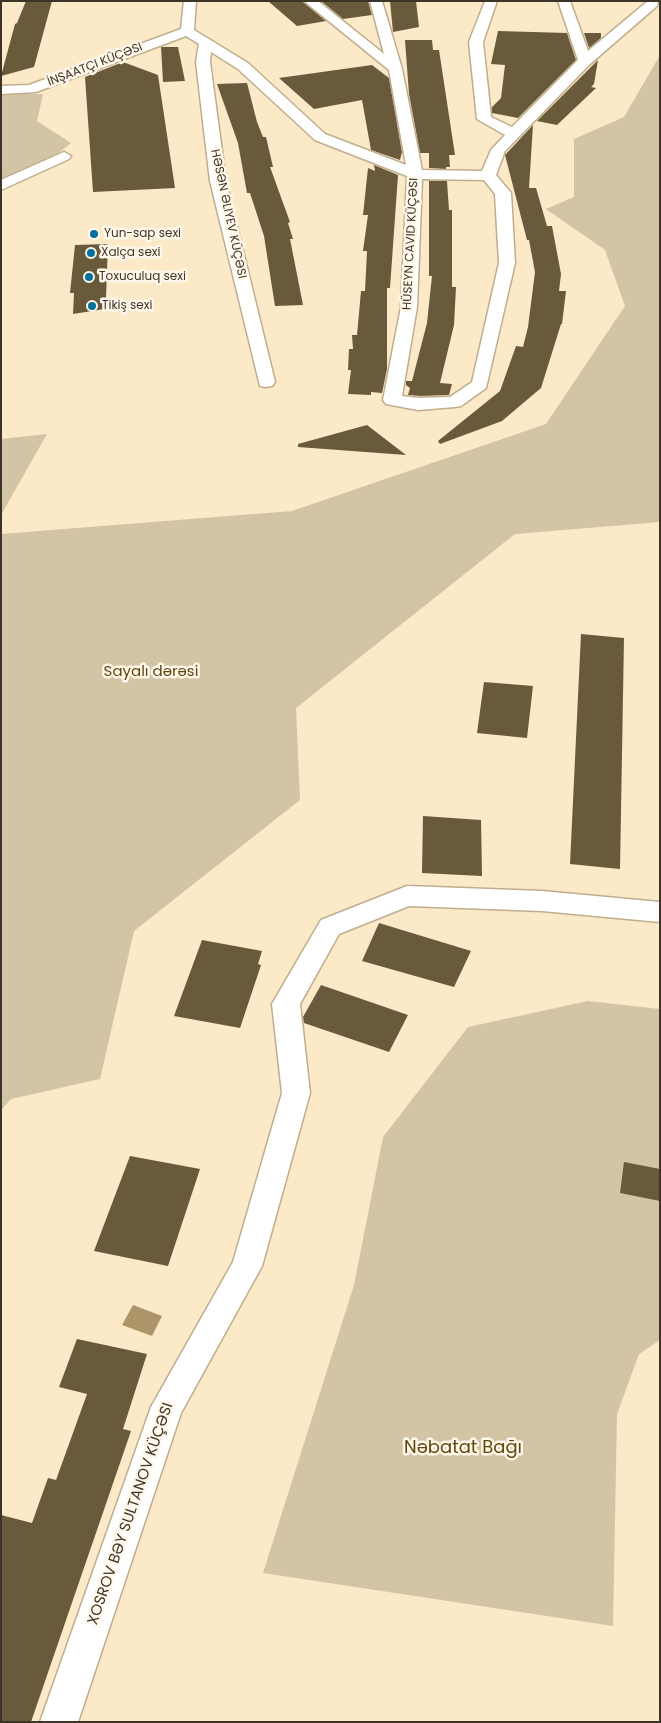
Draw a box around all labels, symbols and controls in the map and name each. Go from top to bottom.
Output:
street label: İNŞAATÇI KÜÇƏSI [46,40,144,90]
street label: HƏSƏN ƏLIYEV KÜÇƏSI [207,148,249,280]
street label: HÜSEYN CAVID KÜÇƏSI [400,178,422,310]
place label: Yun-sap sexi [104,227,181,241]
marker: Yun-sap sexi [88,228,100,240]
place label: Xalça sexi [101,246,161,260]
marker: Xalça sexi [85,247,97,259]
place label: Toxuculuq sexi [99,270,186,284]
marker: Toxuculuq sexi [83,271,95,283]
place label: Tikiş sexi [102,299,152,313]
marker: Tikiş sexi [86,300,98,312]
park label: Sayalı dərəsi [104,663,198,681]
street label: XOSROV BƏY SULTANOV KÜÇƏSI [84,1401,178,1627]
park label: Nəbatat Bağı [404,1437,522,1459]

